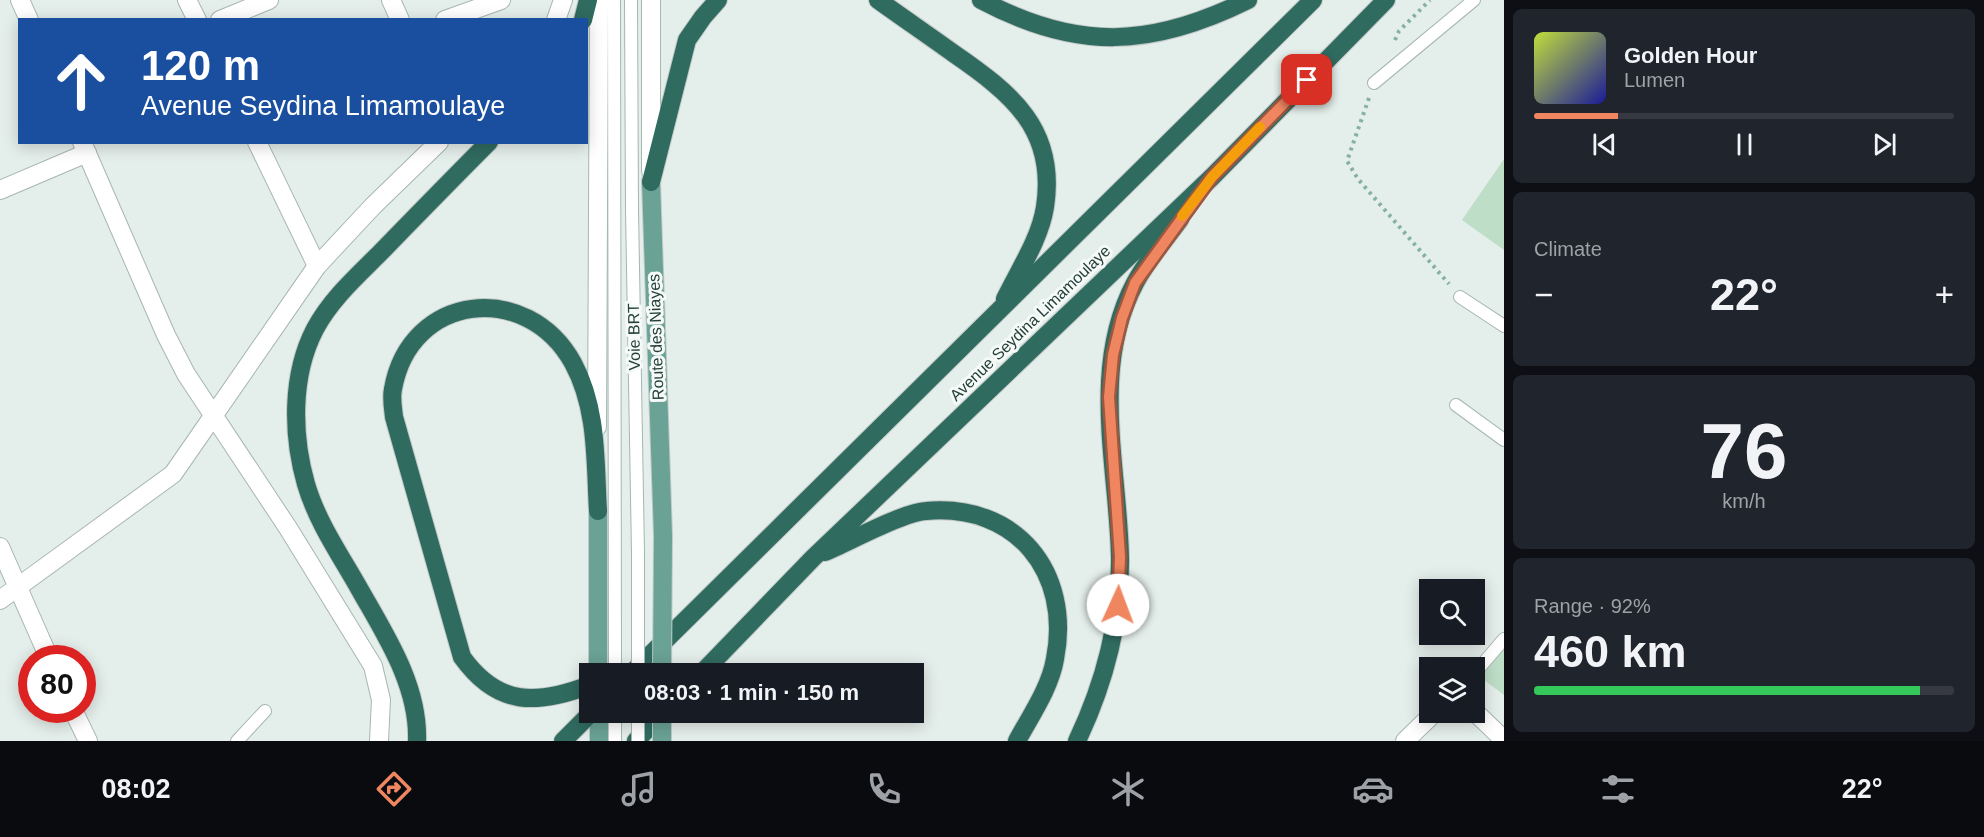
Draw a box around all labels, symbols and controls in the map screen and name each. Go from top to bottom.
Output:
icon: ahead [42,42,120,120]
text: 120 m [141,42,260,89]
text: Golden Hour [1624,43,1757,68]
pin [1281,54,1332,105]
icon: arrive [1290,63,1323,96]
text: Lumen [1624,69,1685,91]
text: Avenue Seydina Limamoulaye [141,91,505,121]
icon: previous [1588,128,1621,161]
icon: pause [1728,128,1761,161]
icon: next [1868,128,1901,161]
text: Climate [1534,238,1602,260]
street label: Avenue Seydina Limamoulaye [946,242,1114,404]
text: 22° [1710,269,1778,320]
street label: Route des Niayes [645,274,667,400]
text: − [1534,276,1553,313]
text: + [1935,276,1954,313]
street label: Voie BRT [625,303,643,371]
text: 76 [1701,407,1787,495]
text: km/h [1722,490,1766,512]
position arrow [1086,573,1150,637]
map controls [1419,579,1485,723]
button: search [1419,579,1485,645]
text: Range · 92% [1534,595,1651,617]
text: 460 km [1534,626,1687,677]
speed limit sign: 80 [18,645,96,723]
button: layers [1419,657,1485,723]
text: 08:03 · 1 min · 150 m [644,680,859,705]
icon: directions [373,768,415,810]
icon: music [618,768,660,810]
icon: phone [863,768,905,810]
icon: climate [1107,768,1149,810]
icon: car [1352,768,1394,810]
icon: filters [1597,768,1639,810]
text: 08:02 [101,774,170,804]
text: 22° [1842,774,1883,804]

